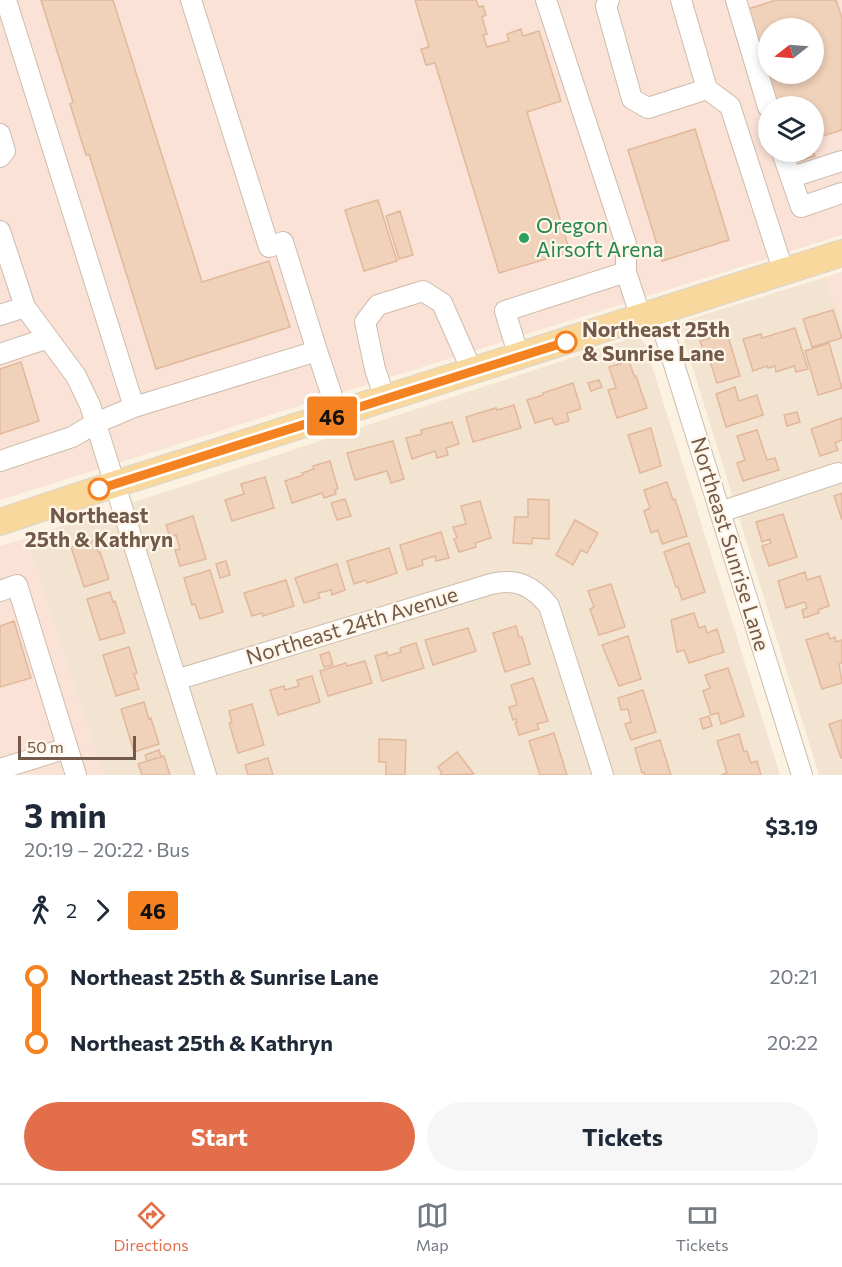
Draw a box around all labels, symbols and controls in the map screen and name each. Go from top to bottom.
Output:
north arrow [758,18,824,84]
map controls [758,18,824,162]
button: layers [758,96,824,162]
place label: Oregon Airsoft Arena [536,212,663,261]
marker: Oregon Airsoft Arena [517,231,531,245]
place label: Northeast 25th & Sunrise Lane [582,316,730,365]
marker: Northeast 25th & Sunrise Lane [555,331,577,353]
line badge: 46 [305,396,359,436]
text: 46 [319,404,345,429]
street label: Northeast Sunrise Lane [687,434,776,653]
marker: Northeast 25th & Kathryn [88,478,110,500]
place label: Northeast 25th & Kathryn [25,502,173,551]
street label: Northeast 24th Avenue [243,580,460,669]
scale bar [18,733,136,760]
text: 50 m [27,737,64,756]
text: 3 min [24,794,107,835]
text: $3.19 [765,813,818,840]
text: 20:19 – 20:22 · Bus [24,837,189,861]
icon: walk [24,894,57,927]
icon: forward [86,894,119,927]
text: 2 [66,898,77,922]
text: 46 [140,898,166,923]
text: Northeast 25th & Sunrise Lane [70,963,379,990]
text: 20:21 [770,964,818,988]
text: Northeast 25th & Kathryn [70,1029,333,1056]
text: 20:22 [767,1030,818,1054]
button: Start [24,1102,415,1171]
button: Tickets [427,1102,818,1171]
tab: Directions [114,1199,189,1254]
tab: Map [416,1199,449,1254]
tab: Tickets [676,1199,728,1254]

